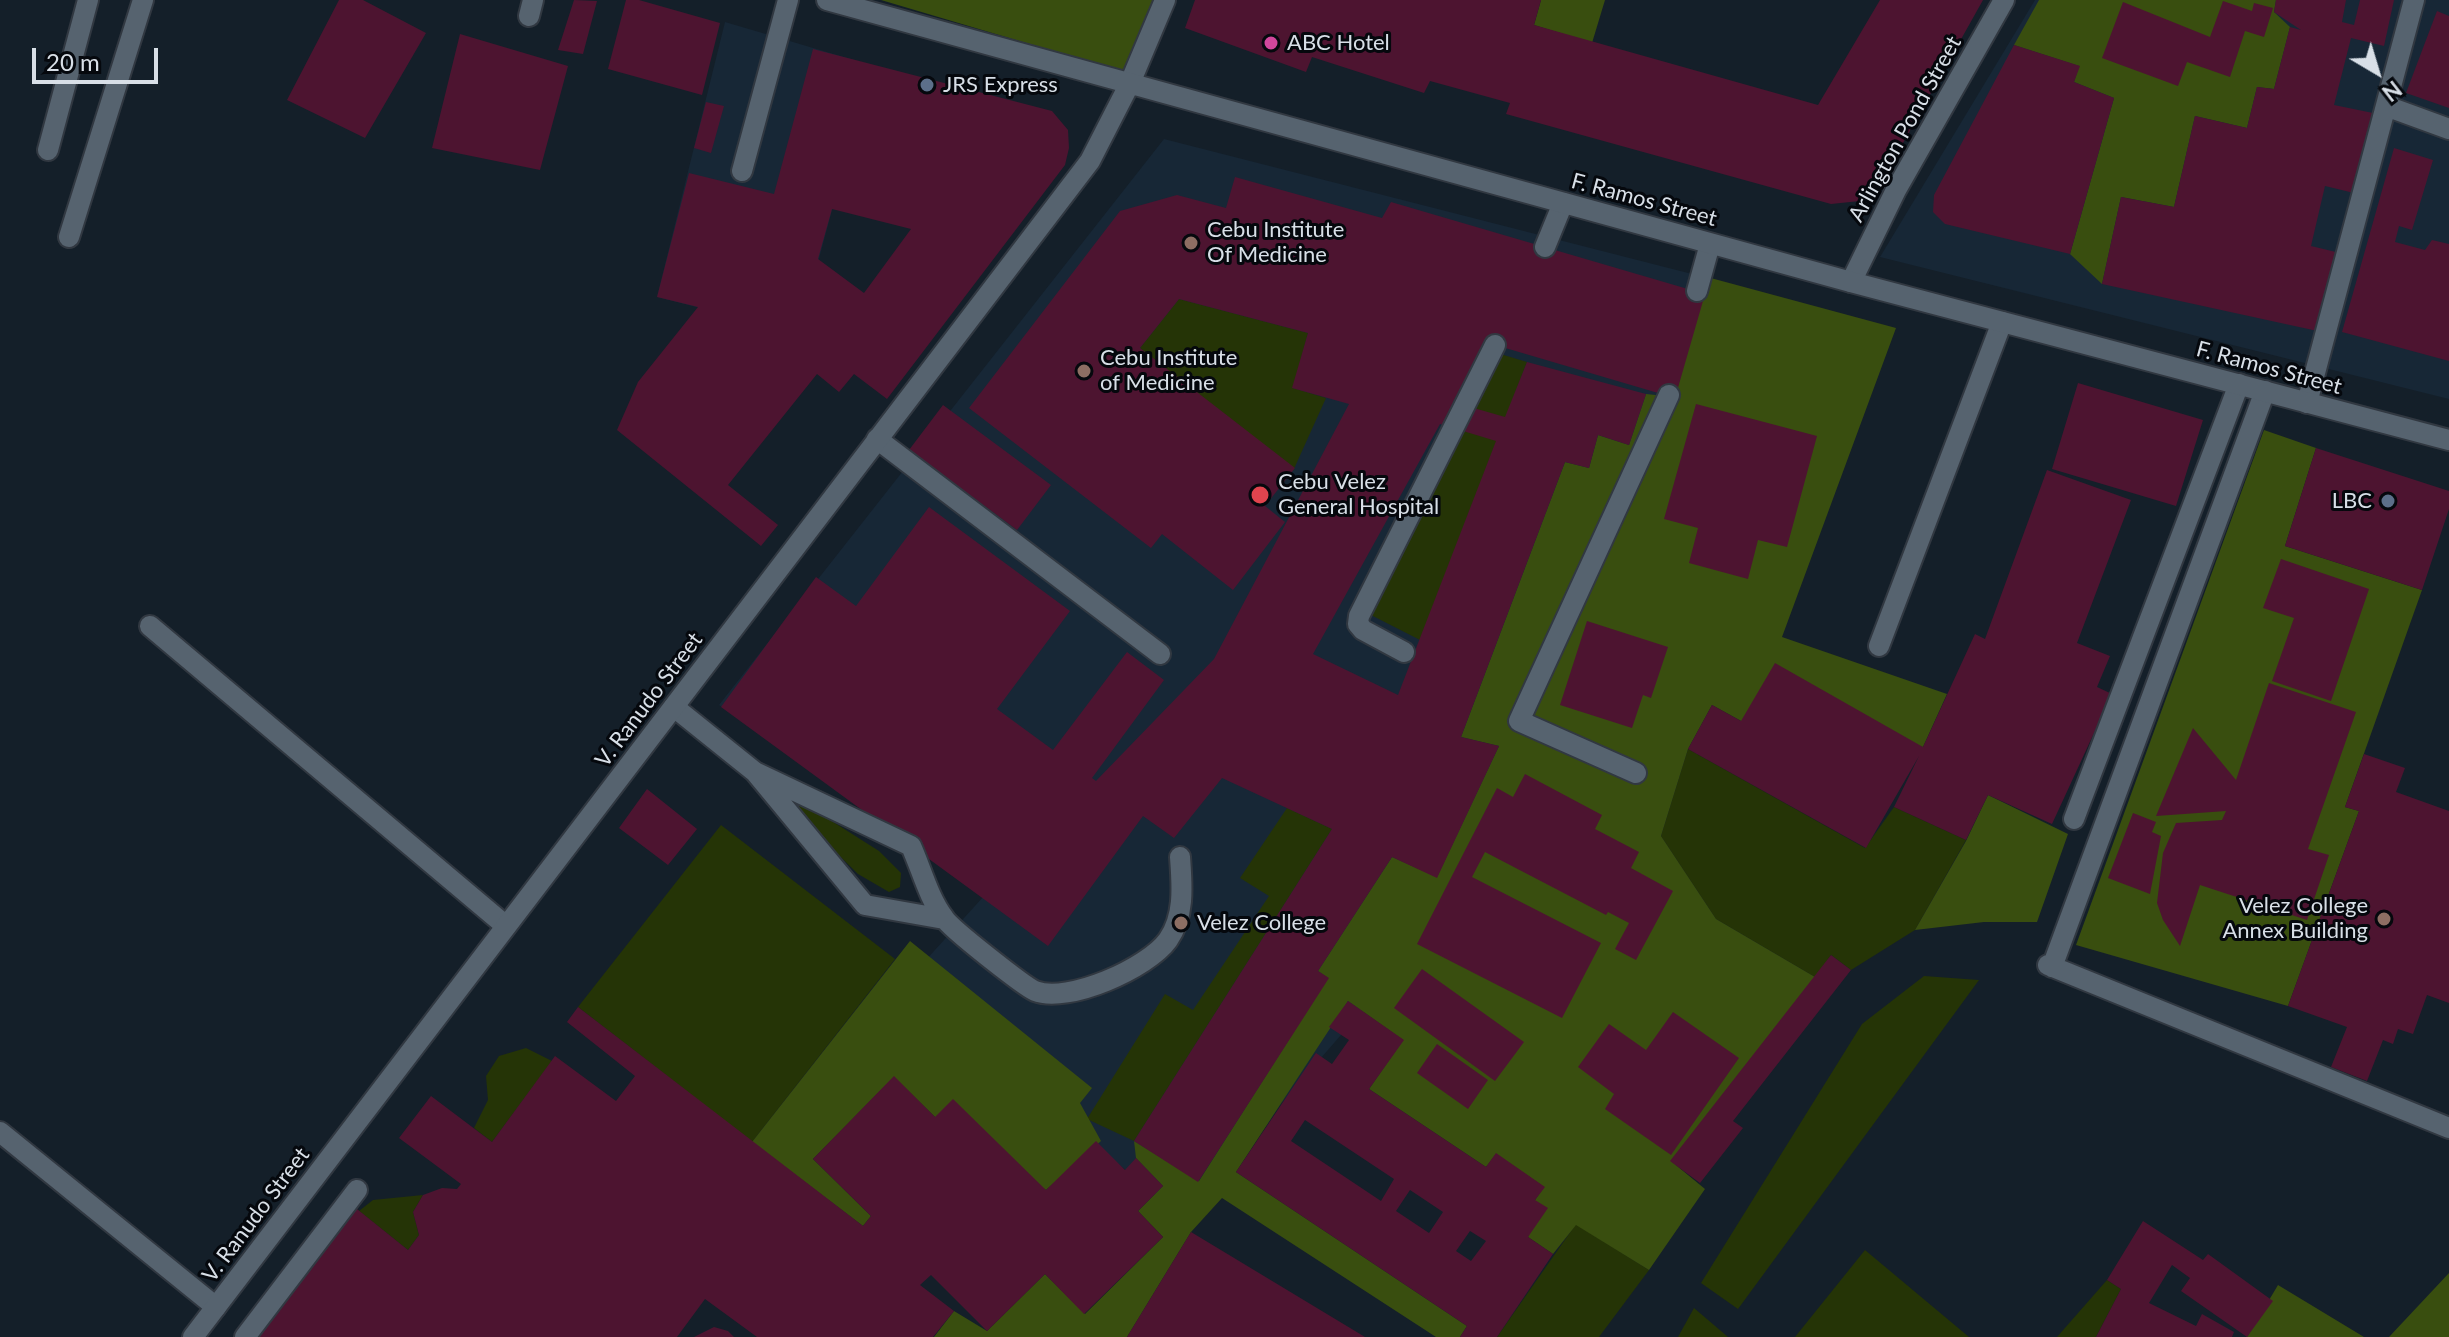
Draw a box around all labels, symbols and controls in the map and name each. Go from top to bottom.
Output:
place label: ABC Hotel [1287,30,1390,56]
street label: Arlington Pond Street [1843,31,1967,227]
scale bar [36,32,162,82]
north arrow [2337,32,2417,112]
marker: ABC Hotel [1262,34,1280,52]
text: 20 m [46,47,100,76]
place label: JRS Express [943,72,1058,98]
text: N [2377,75,2407,107]
marker: JRS Express [918,76,936,94]
street label: F. Ramos Street [1568,168,1720,232]
place label: Cebu Institute Of Medicine [1207,217,1344,268]
marker: Cebu Institute Of Medicine [1182,234,1200,252]
street label: F. Ramos Street [2193,336,2345,400]
place label: Cebu Institute of Medicine [1100,345,1237,396]
marker: Cebu Institute of Medicine [1075,362,1093,380]
place label: Cebu Velez General Hospital [1278,469,1439,520]
marker: Cebu Velez General Hospital [1249,484,1271,506]
place label: LBC [2332,488,2372,514]
marker: LBC [2379,492,2397,510]
street label: V. Ranudo Street [590,628,708,772]
place label: Velez College Annex Building [2222,893,2368,944]
place label: Velez College [1197,910,1326,936]
marker: Velez College Annex Building [2375,910,2393,928]
marker: Velez College [1172,914,1190,932]
street label: V. Ranudo Street [197,1143,315,1287]

